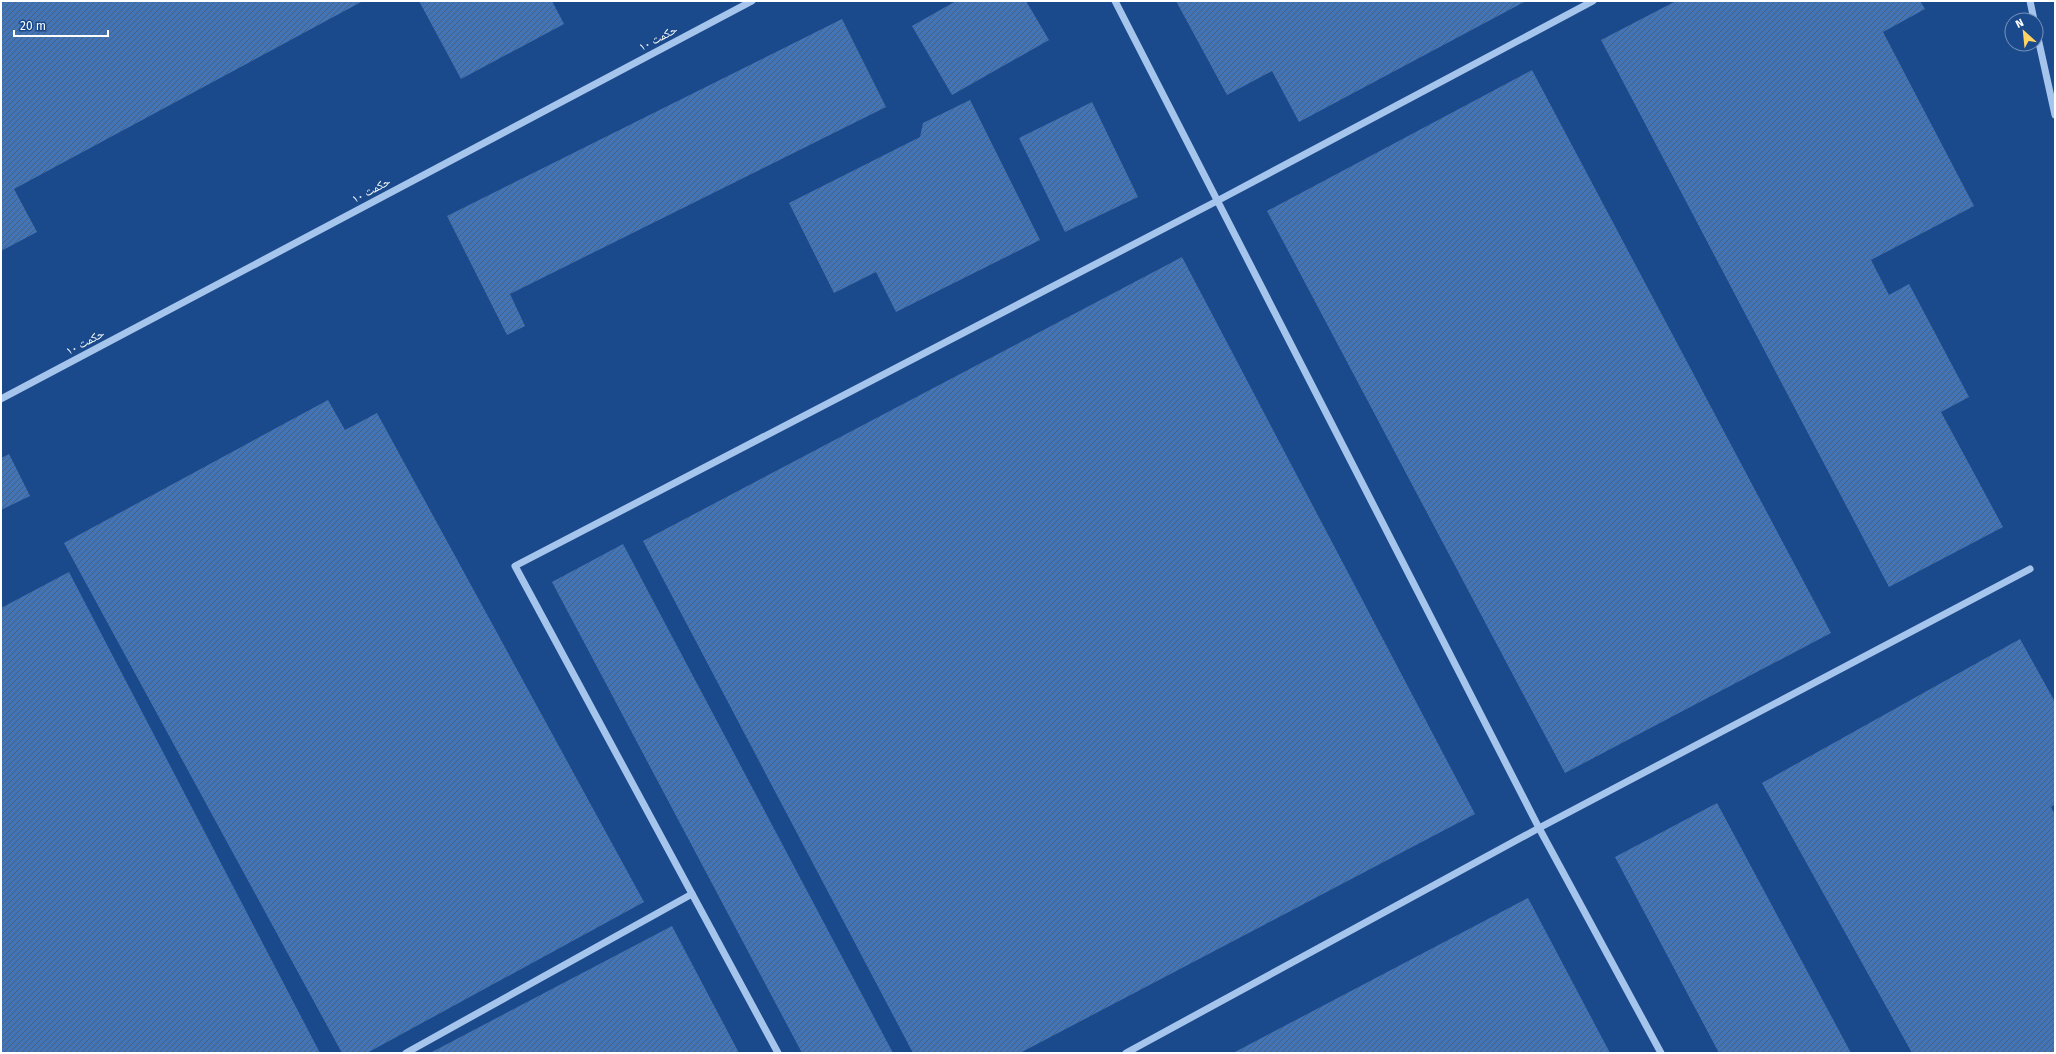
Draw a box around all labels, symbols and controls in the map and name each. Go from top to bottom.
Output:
scale bar [14,12,108,38]
north arrow [2004,12,2044,52]
text: N [2013,16,2026,31]
text: 20 m [20,19,46,33]
street label: حکمت ۱۰ [636,22,680,54]
street label: حکمت ۱۰ [349,174,393,206]
street label: حکمت ۱۰ [63,326,107,358]

